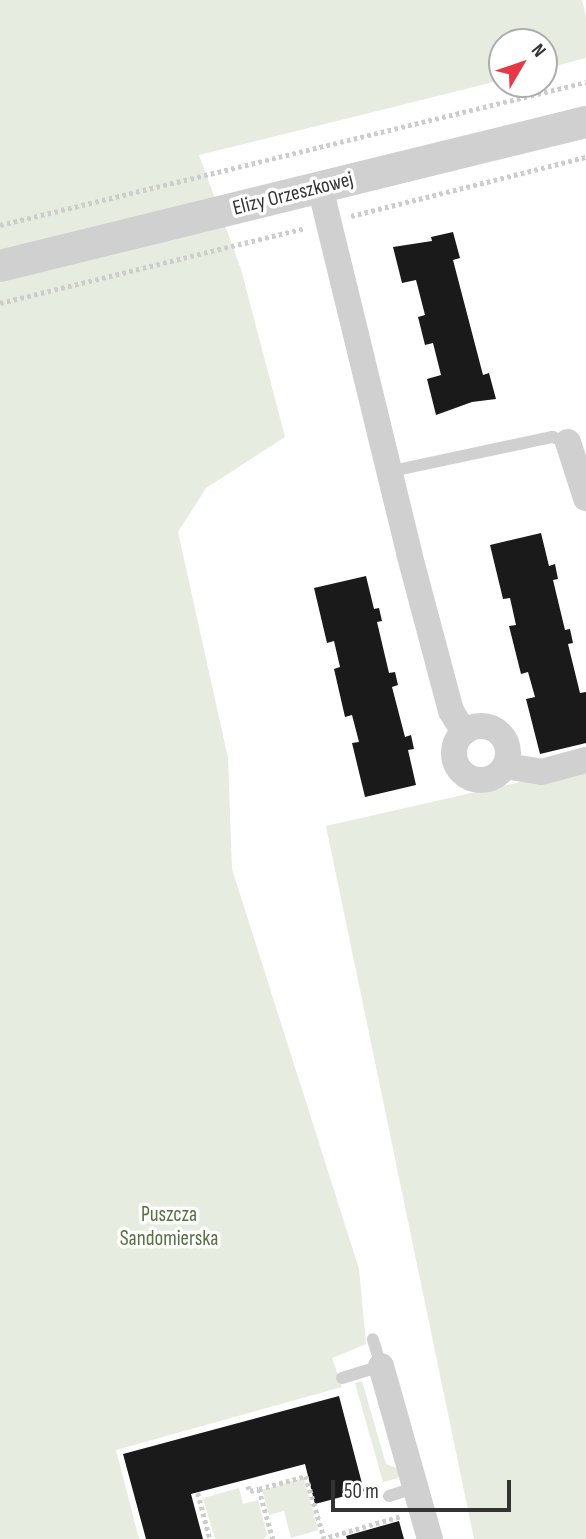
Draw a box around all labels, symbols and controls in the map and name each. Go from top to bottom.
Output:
north arrow [488,28,558,98]
text: N [526,40,550,62]
street label: Elizy Orzeszkowej [230,167,356,221]
park label: Puszcza Sandomierska [120,1202,218,1252]
scale bar [334,1466,514,1510]
text: 50 m [344,1479,379,1504]

